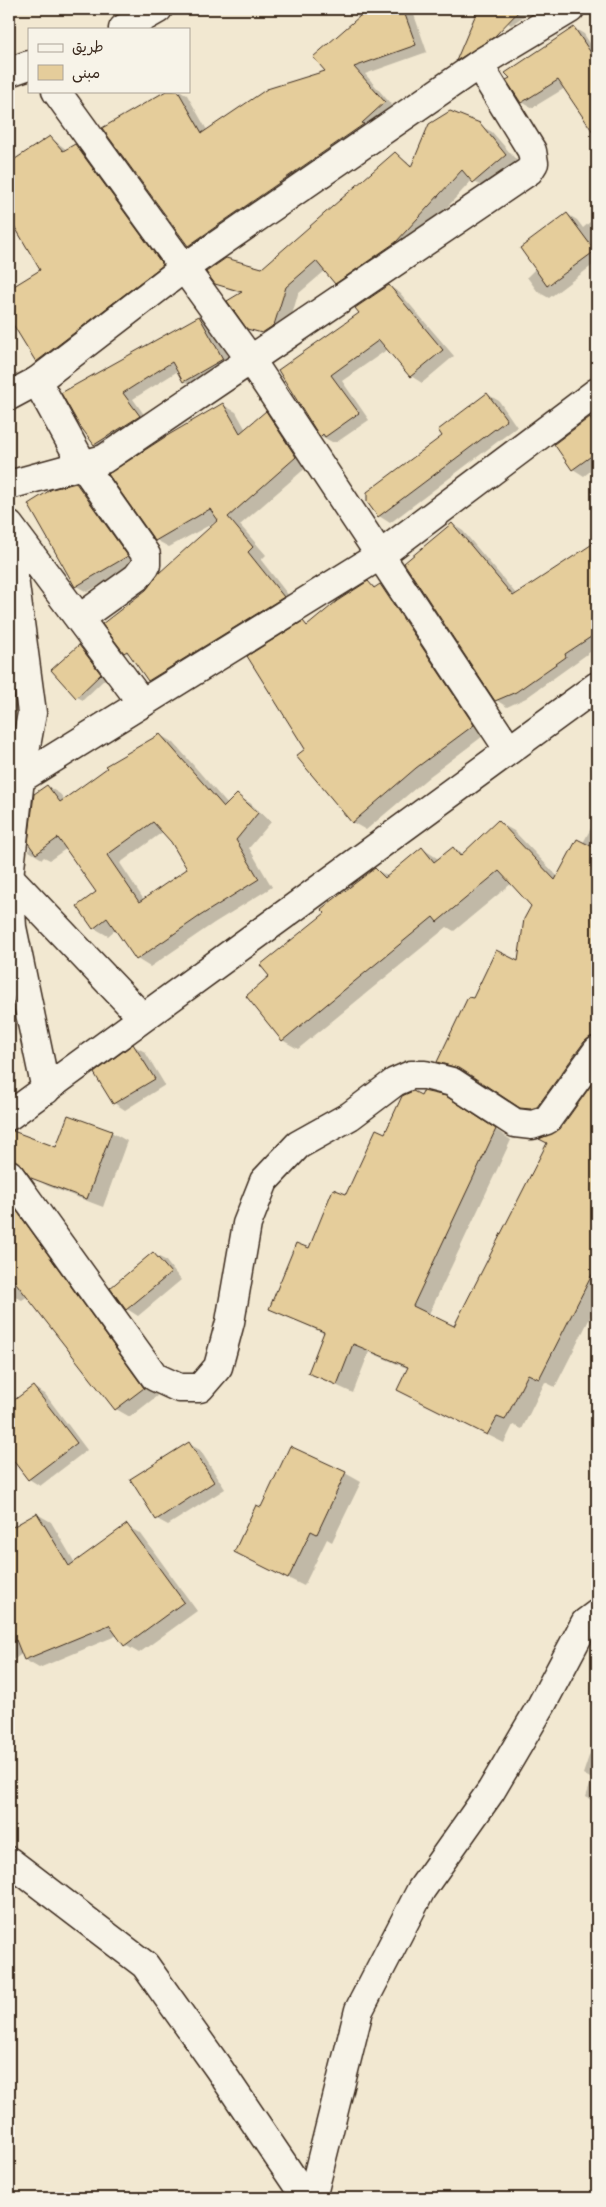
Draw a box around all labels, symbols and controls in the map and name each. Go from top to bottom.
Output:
legend [28,28,190,92]
text: طريق [72,38,104,56]
text: مبنى [72,64,100,83]

